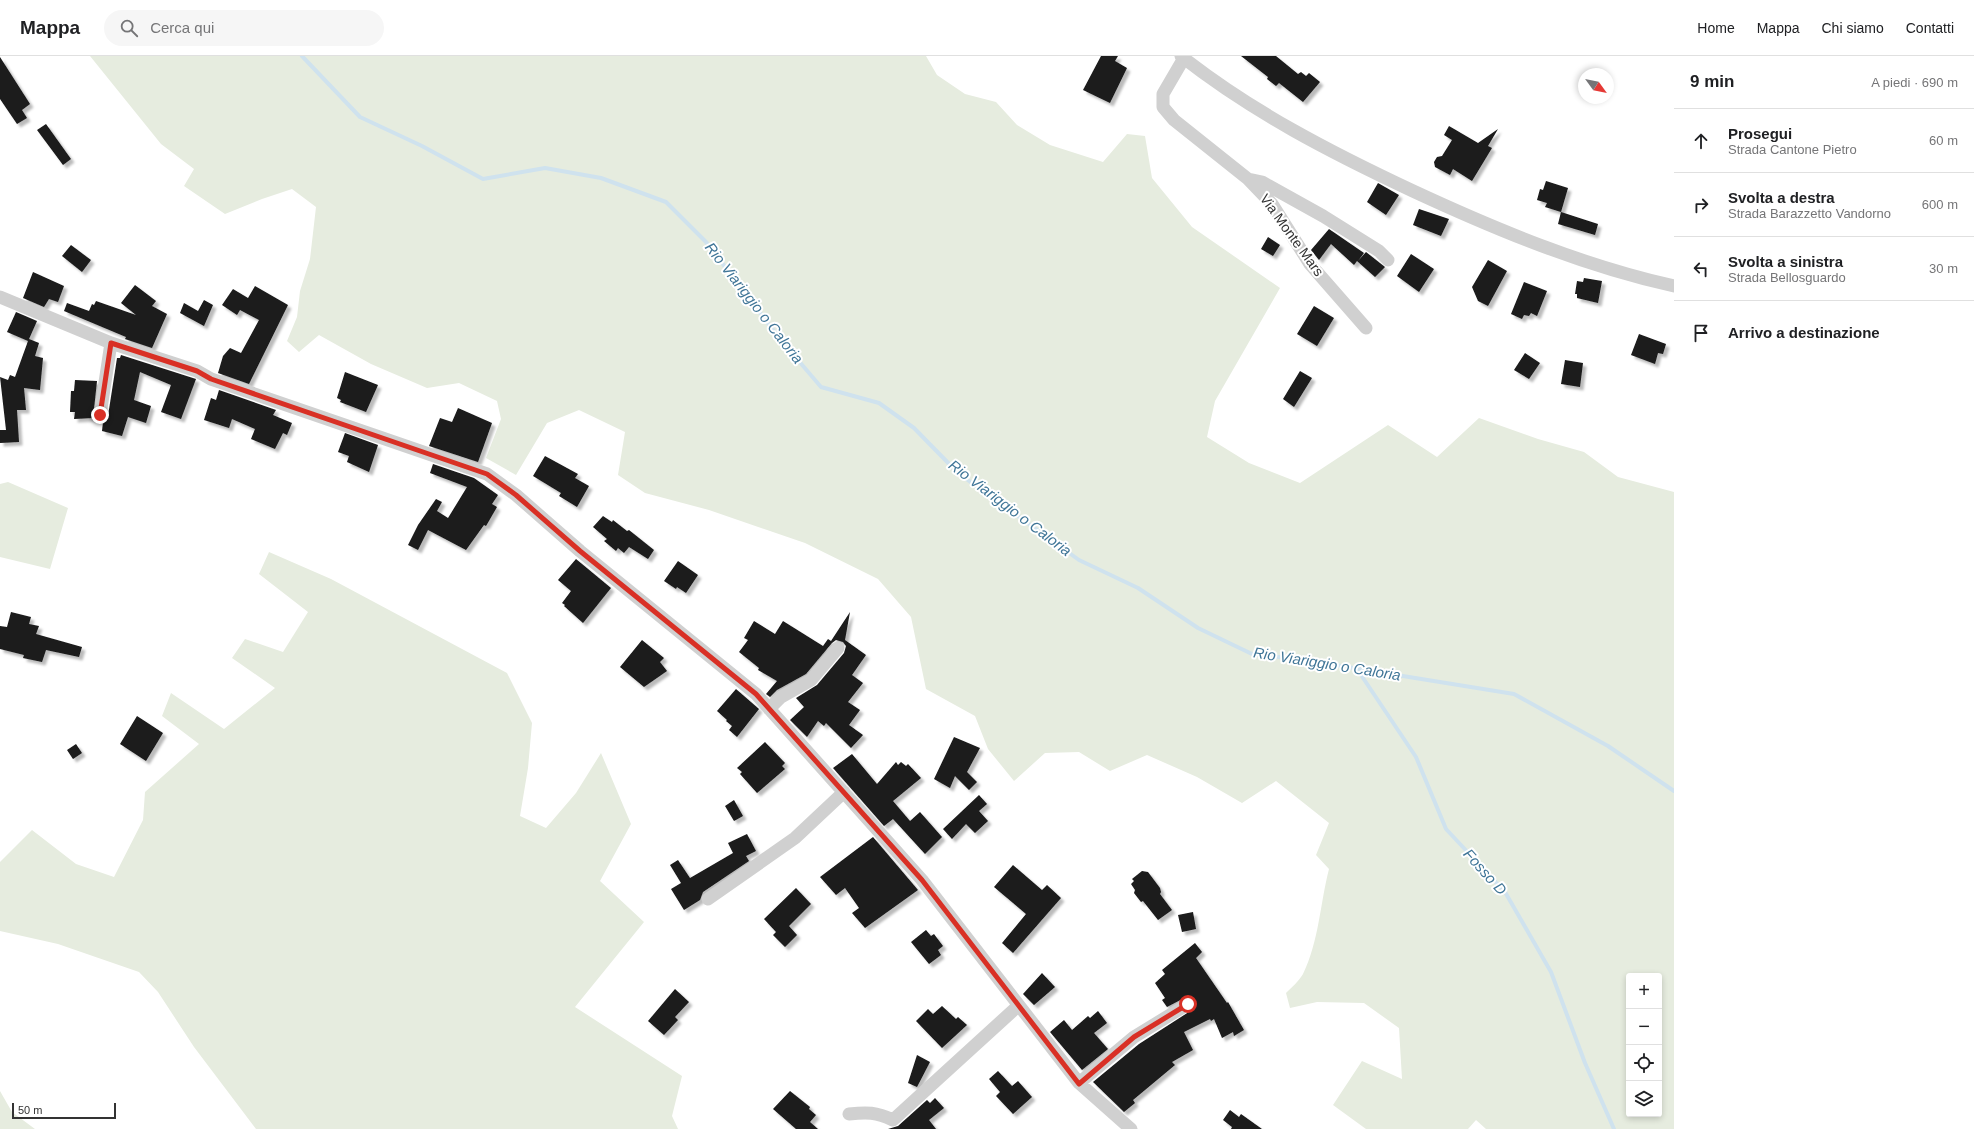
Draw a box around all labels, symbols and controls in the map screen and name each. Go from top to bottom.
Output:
search box [104,10,384,46]
text: Mappa [20,17,80,38]
icon: search [118,17,140,39]
text: Cerca qui [150,19,214,36]
text: Home [1697,20,1735,36]
text: Mappa [1757,20,1800,36]
text: Chi siamo [1822,20,1884,36]
text: Contatti [1906,20,1954,36]
north arrow [1578,68,1614,104]
text: 9 min [1690,72,1734,91]
text: A piedi · 690 m [1871,75,1958,90]
text: Prosegui [1728,125,1792,142]
icon: ahead [1690,130,1712,152]
text: 60 m [1929,133,1958,148]
text: Strada Cantone Pietro [1728,142,1857,157]
text: Svolta a destra [1728,189,1835,206]
street label: Via Monte Mars [1257,191,1327,279]
icon: right [1690,194,1712,216]
text: 600 m [1922,197,1958,212]
text: Strada Barazzetto Vandorno [1728,206,1891,221]
water label: Rio Viariggio o Caloria [702,239,807,367]
text: Svolta a sinistra [1728,253,1843,270]
icon: left [1690,258,1712,280]
text: 30 m [1929,261,1958,276]
text: Strada Bellosguardo [1728,270,1846,285]
icon: arrive [1690,322,1712,344]
text: Arrivo a destinazione [1728,324,1880,341]
route end [91,406,109,424]
water label: Rio Viariggio o Caloria [946,456,1075,559]
water label: Rio Viariggio o Caloria [1252,643,1402,684]
water label: Fosso D [1460,845,1510,898]
map controls [1626,973,1662,1117]
button: + [1626,973,1662,1009]
route start [1179,995,1197,1013]
button: − [1626,1009,1662,1045]
button: locate [1626,1045,1662,1081]
button: layers [1626,1081,1662,1117]
scale bar [12,1101,116,1120]
text: 50 m [18,1104,42,1116]

